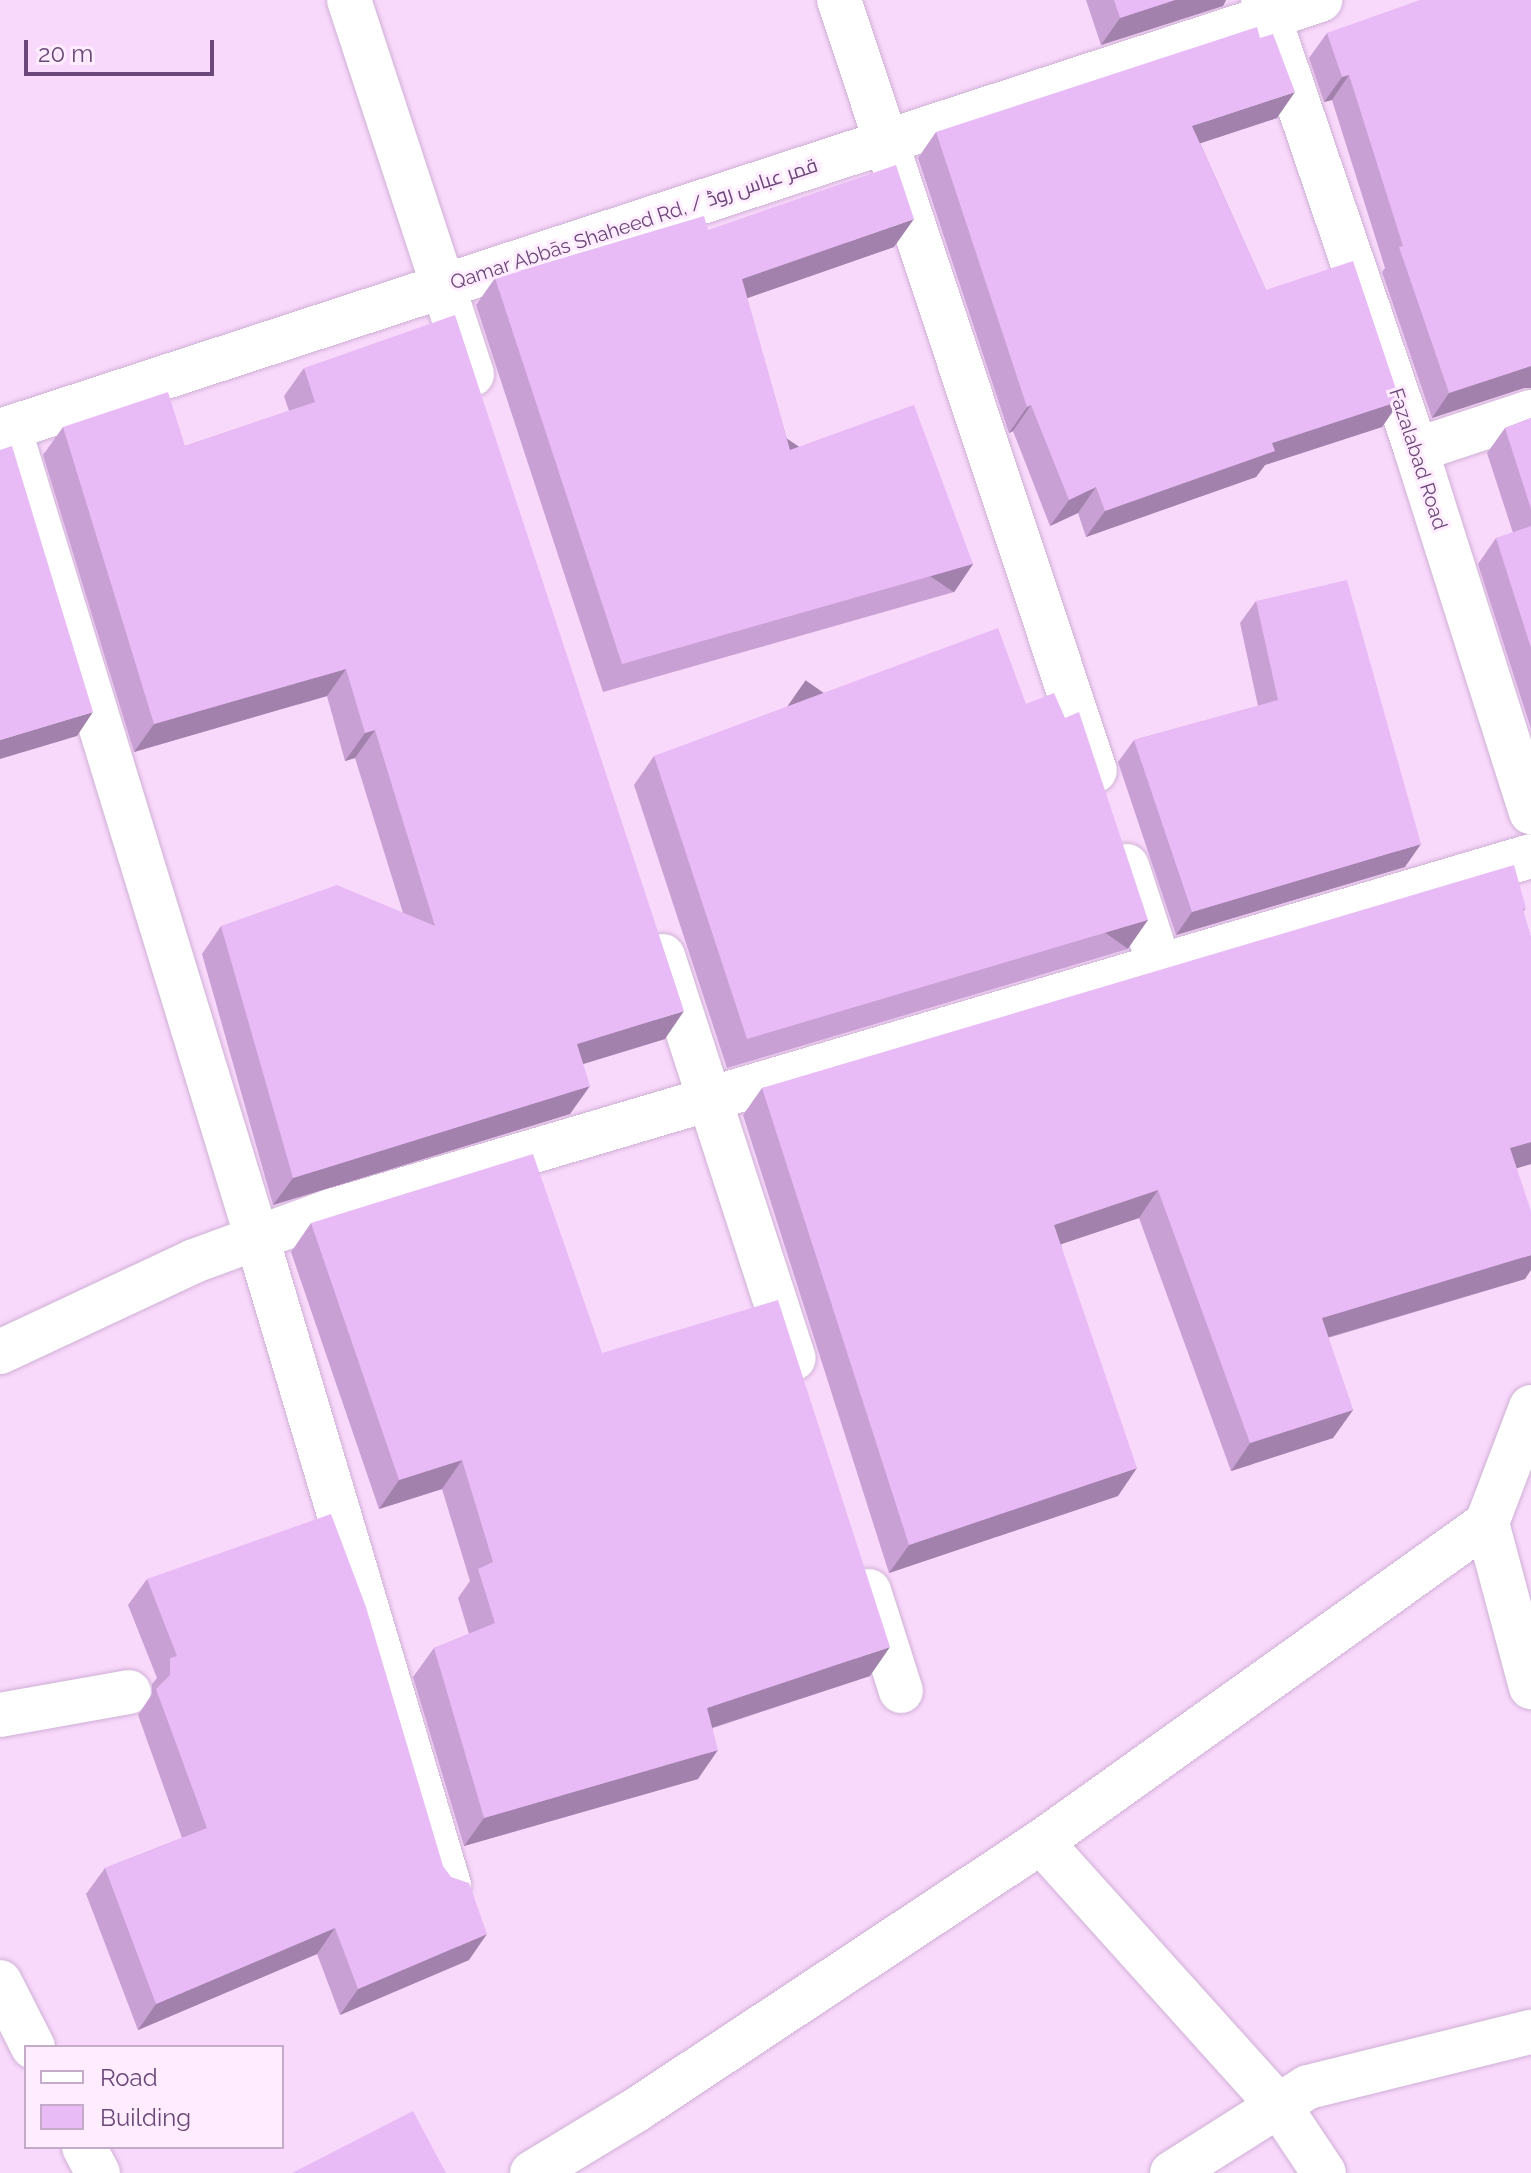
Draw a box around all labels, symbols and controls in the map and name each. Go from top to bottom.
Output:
scale bar [28,24,218,74]
text: 20 m [38,39,93,68]
street label: Qamar Abbās Shaheed Rd, / قمر عباس روڈ [447,153,821,295]
street label: Fazalabad Road [1384,385,1452,533]
legend [24,2045,284,2149]
text: Road [100,2063,158,2092]
text: Building [100,2103,191,2132]

